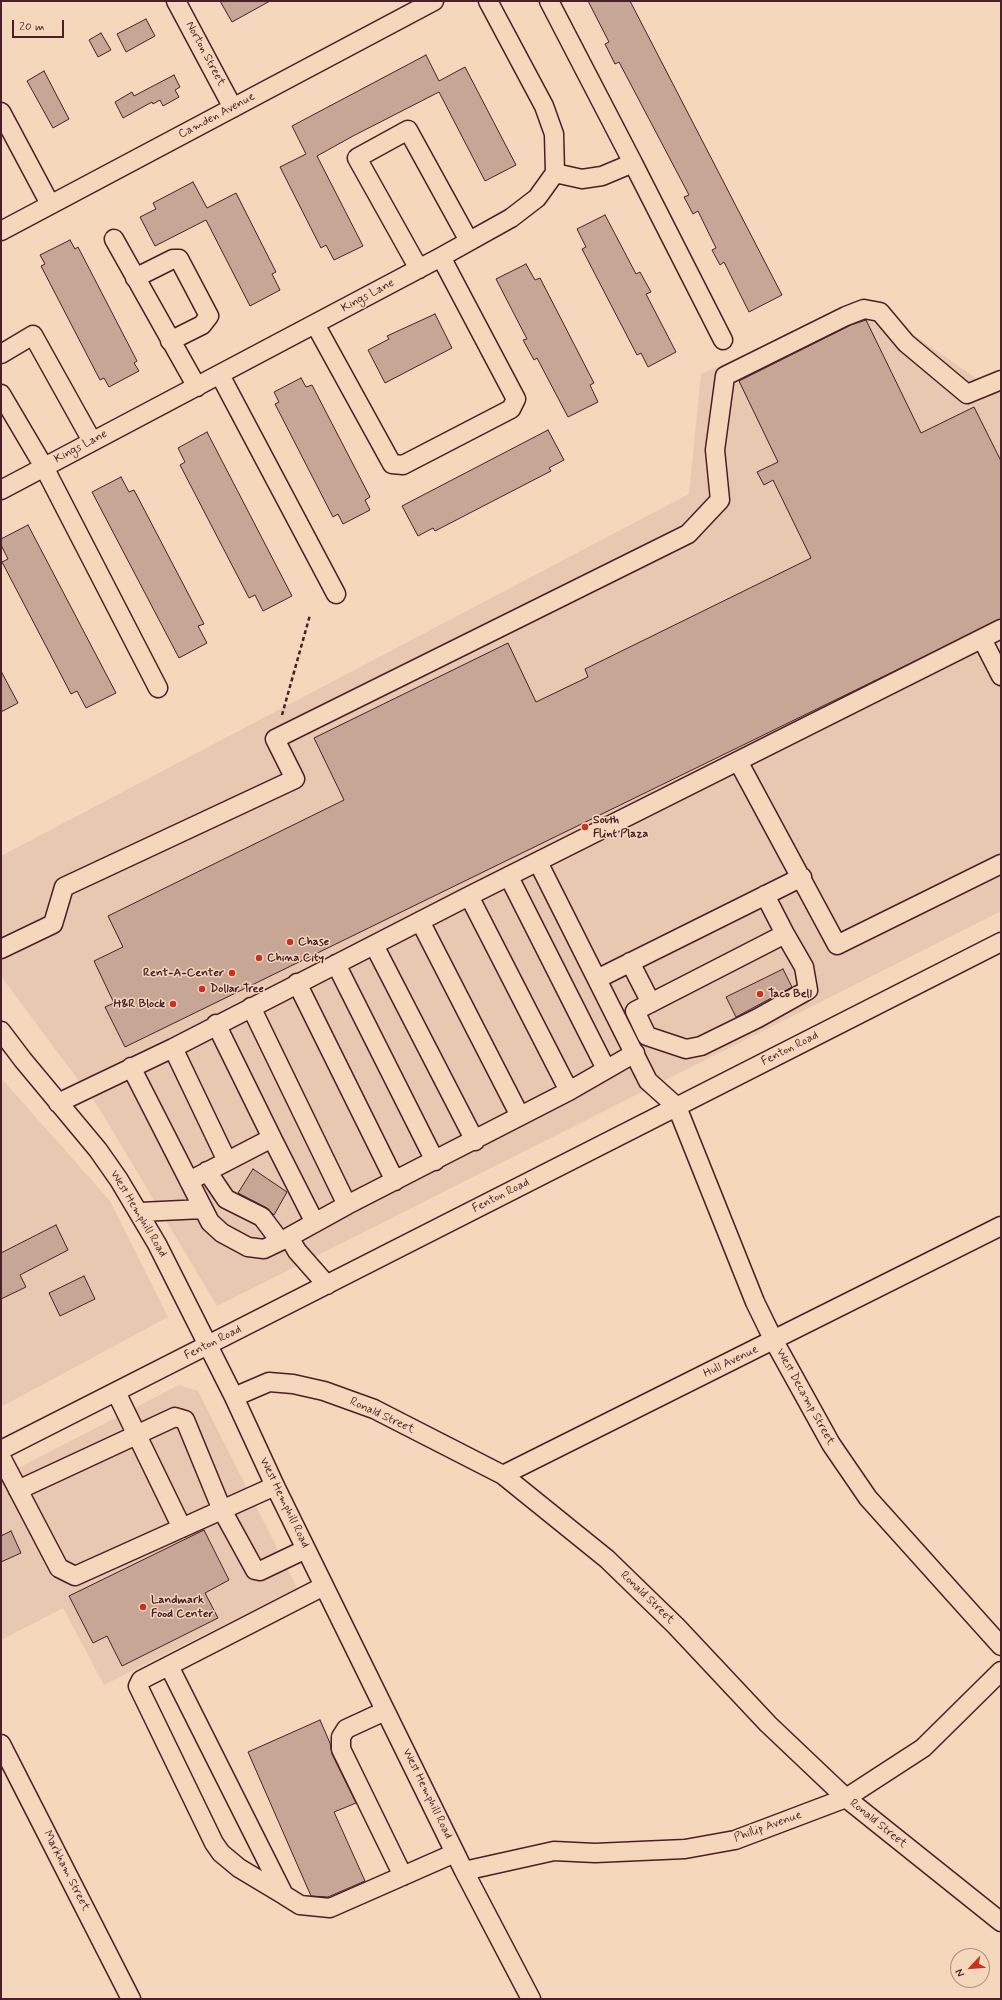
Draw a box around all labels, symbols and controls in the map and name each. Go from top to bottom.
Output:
scale bar [14,12,66,38]
text: 20 m [19,19,45,35]
street label: Norton Street [182,19,228,89]
street label: Camden Avenue [176,90,258,142]
street label: Kings Lane [339,276,397,316]
street label: Kings Lane [52,427,110,467]
place label: South Flint Plaza [593,813,648,841]
marker: South Flint Plaza [580,822,590,832]
place label: Chase [298,935,329,949]
marker: Chase [285,937,295,947]
place label: China City [267,951,324,965]
marker: China City [254,953,264,963]
place label: Rent-A-Center [143,966,224,980]
marker: Rent-A-Center [227,968,237,978]
place label: Dollar Tree [210,982,264,996]
marker: Dollar Tree [197,984,207,994]
place label: Taco Bell [768,987,812,1001]
marker: Taco Bell [755,989,765,999]
place label: H&R Block [114,997,165,1011]
marker: H&R Block [168,999,178,1009]
street label: Fenton Road [759,1028,821,1070]
street label: West Hemphill Road [106,1168,170,1260]
street label: Fenton Road [470,1175,532,1217]
street label: Fenton Road [182,1322,244,1364]
street label: Hull Avenue [701,1343,761,1381]
street label: West Decamp Street [772,1346,838,1448]
street label: Ronald Street [347,1395,417,1437]
street label: West Hemphill Road [256,1455,312,1551]
street label: Ronald Street [617,1569,677,1627]
place label: Landmark Food Center [151,1593,214,1621]
marker: Landmark Food Center [138,1602,148,1612]
street label: West Hemphill Road [399,1746,455,1842]
street label: Ronald Street [846,1796,910,1852]
street label: Phillip Avenue [732,1808,804,1846]
street label: Markham Street [39,1828,93,1914]
north arrow [950,1948,990,1988]
text: N [952,1966,968,1979]

